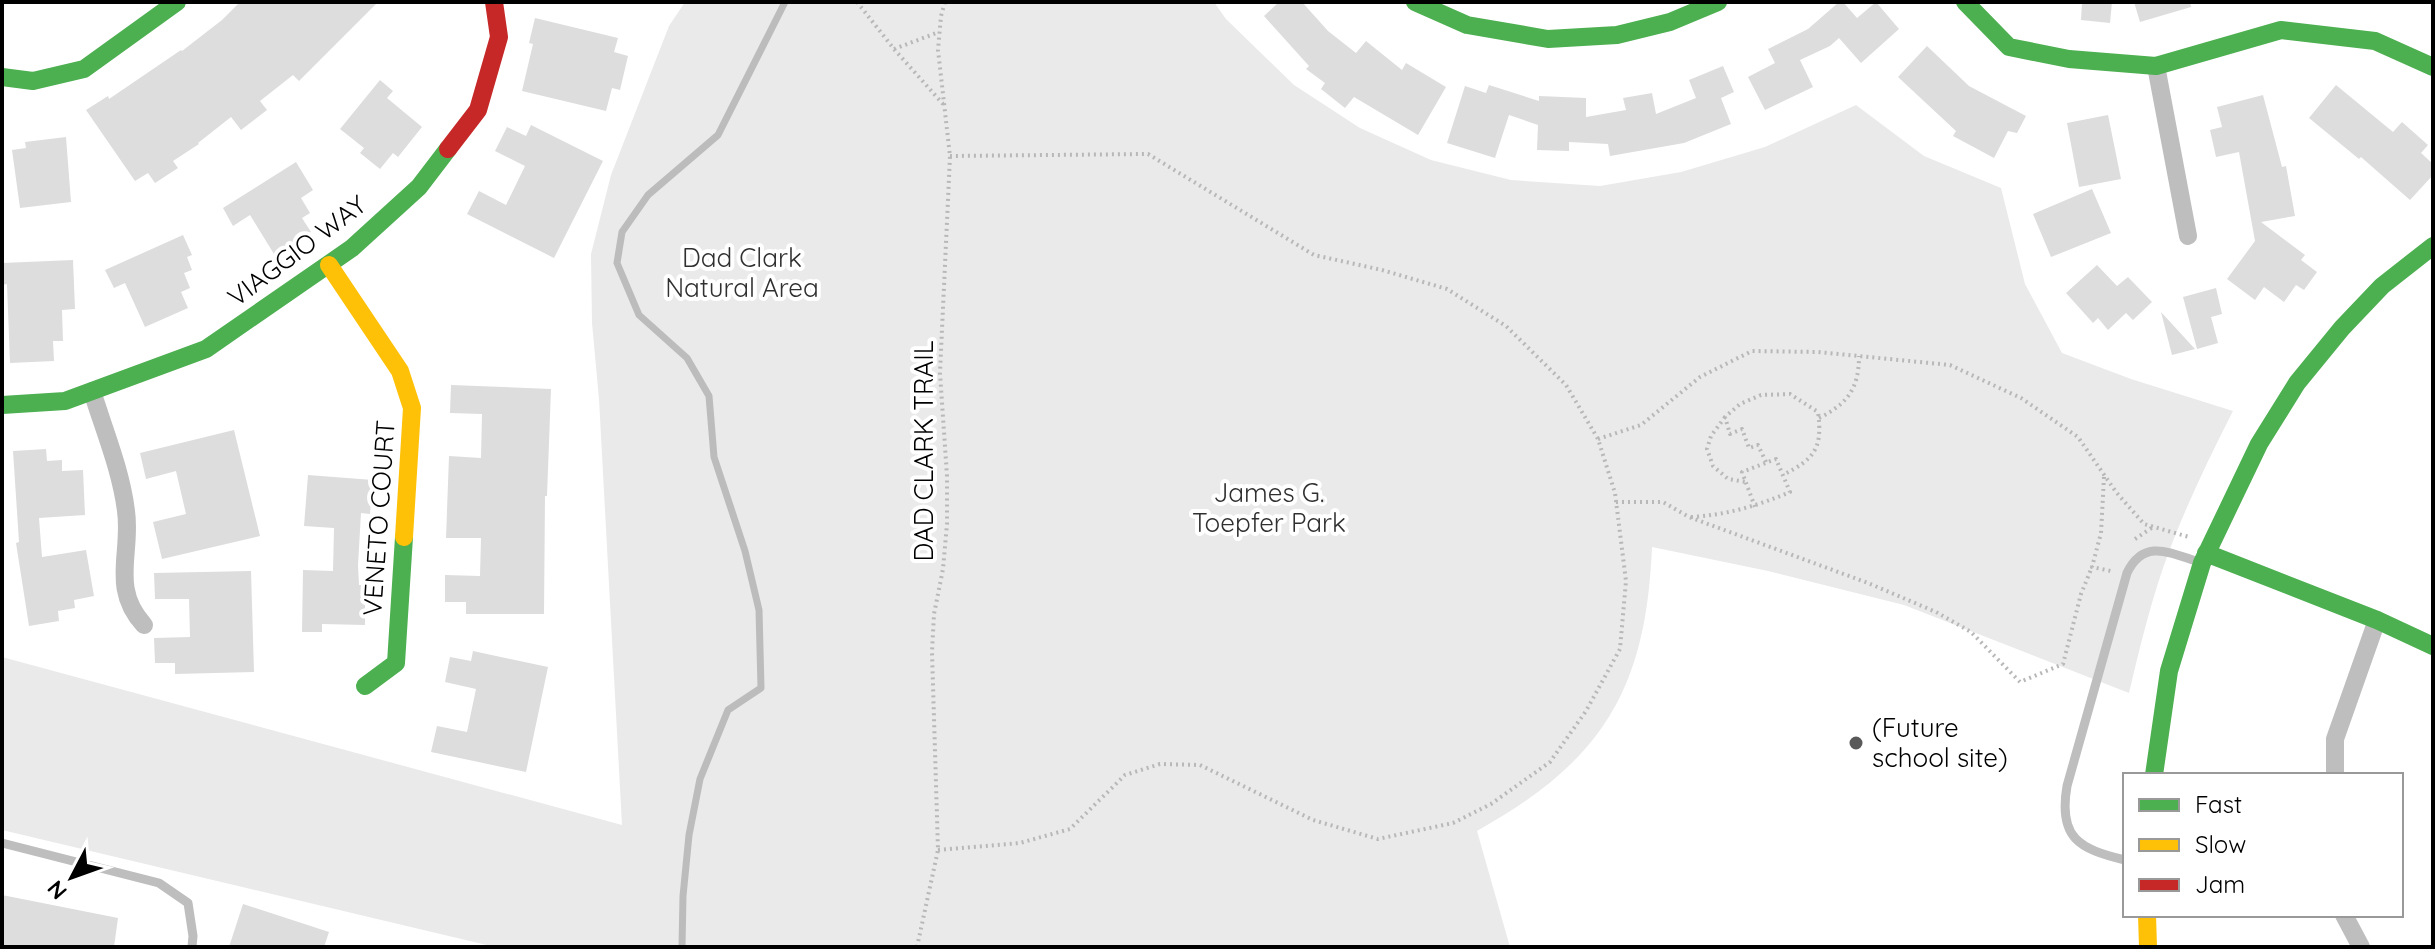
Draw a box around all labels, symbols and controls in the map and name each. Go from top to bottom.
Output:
street label: VIAGGIO WAY [221,188,373,313]
park label: Dad Clark Natural Area [665,241,819,304]
street label: DAD CLARK TRAIL [907,340,940,562]
street label: VENETO COURT [355,419,402,617]
park label: James G. Toepfer Park [1192,476,1346,539]
place label: (Future school site) [1872,711,2008,774]
marker: (Future school site) [1847,734,1865,752]
legend [2123,773,2403,917]
text: Fast [2195,789,2242,819]
text: Slow [2195,829,2246,859]
north arrow [32,837,112,917]
text: Jam [2195,869,2245,899]
text: N [41,875,73,905]

